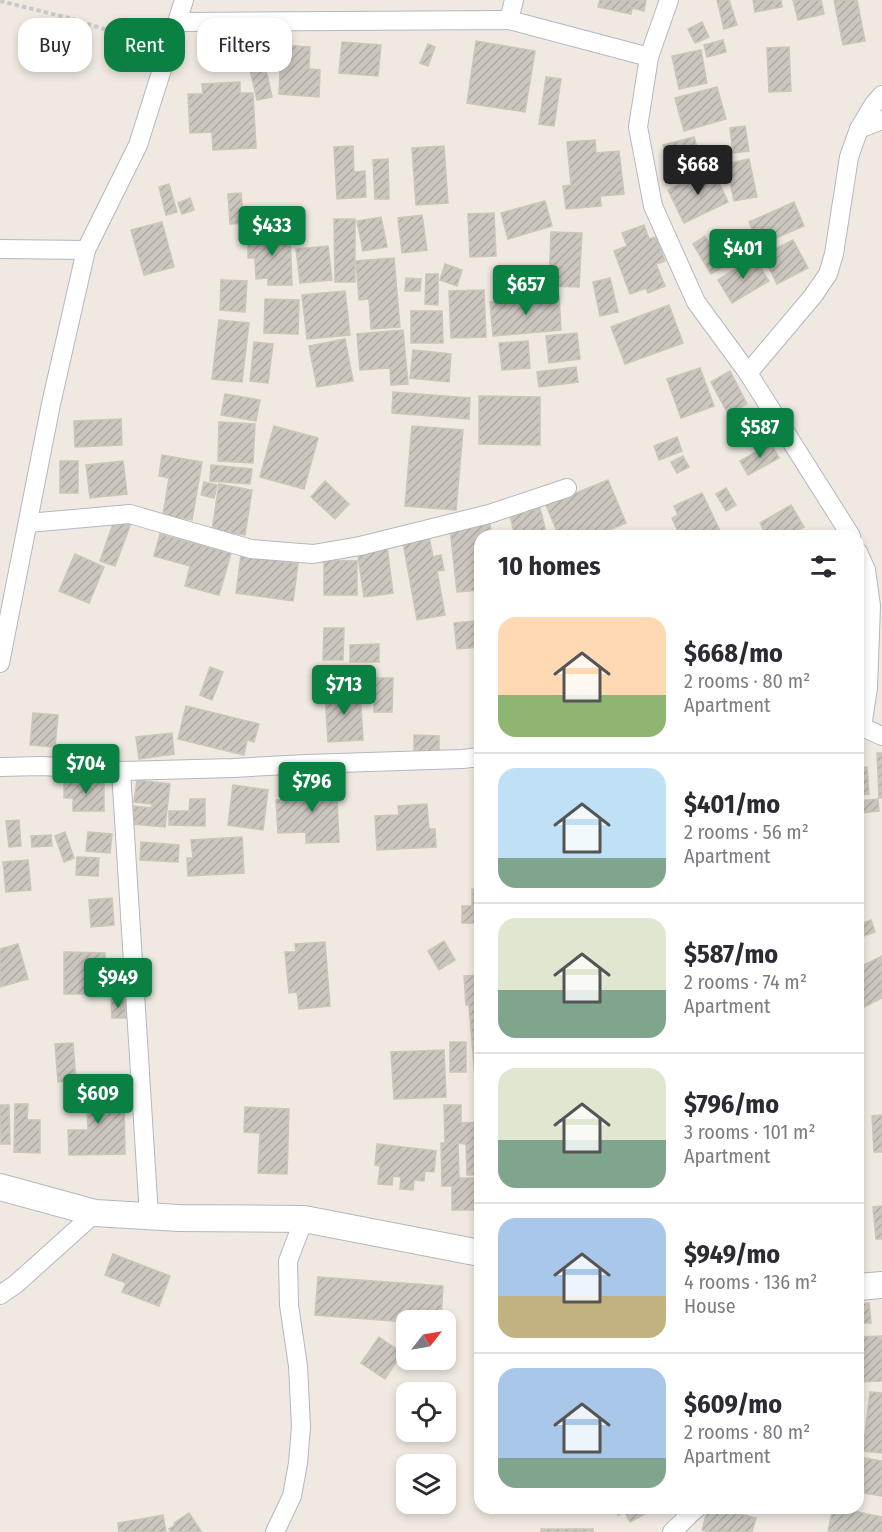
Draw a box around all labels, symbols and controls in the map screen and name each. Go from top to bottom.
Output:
chip: Buy [18,18,92,72]
chip: Rent [104,18,185,72]
chip: Filters [197,18,292,72]
pin: $668 [662,145,734,196]
text: $668 [677,152,719,176]
pin: $433 [236,206,308,257]
text: $433 [253,213,291,237]
pin: $401 [707,229,779,280]
text: $401 [723,236,763,260]
pin: $657 [490,265,562,316]
text: $657 [507,272,545,296]
pin: $587 [724,408,796,459]
text: $587 [741,415,779,439]
icon: filters [807,550,840,583]
text: 10 homes [498,551,601,582]
text: $668/mo [684,638,783,669]
icon: home [546,641,618,713]
pin: $713 [308,665,380,716]
text: 2 rooms · 80 m² [684,669,810,693]
text: $713 [326,672,362,696]
text: Apartment [684,693,771,717]
pin: $704 [50,744,122,795]
text: $704 [66,751,106,775]
pin: $796 [276,762,348,813]
text: $796 [293,769,331,793]
text: $401/mo [684,789,780,820]
icon: home [546,792,618,864]
text: 2 rooms · 56 m² [684,820,809,844]
text: Apartment [684,844,771,868]
text: $587/mo [684,939,778,970]
icon: home [546,942,618,1014]
pin: $949 [82,958,154,1009]
text: $949 [98,965,138,989]
text: 2 rooms · 74 m² [684,970,807,994]
text: Apartment [684,994,771,1018]
pin: $609 [62,1074,134,1125]
text: $609 [77,1081,119,1105]
text: $796/mo [684,1089,779,1120]
icon: home [546,1092,618,1164]
text: 3 rooms · 101 m² [684,1120,815,1144]
text: Apartment [684,1144,771,1168]
text: $949/mo [684,1239,780,1270]
icon: home [546,1242,618,1314]
text: 4 rooms · 136 m² [684,1270,817,1294]
text: House [684,1294,736,1318]
north arrow [396,1310,456,1370]
map controls [396,1310,456,1514]
button: locate [396,1382,456,1442]
text: $609/mo [684,1389,782,1420]
icon: home [546,1392,618,1464]
text: 2 rooms · 80 m² [684,1420,810,1444]
text: Apartment [684,1444,771,1468]
button: layers [396,1454,456,1514]

